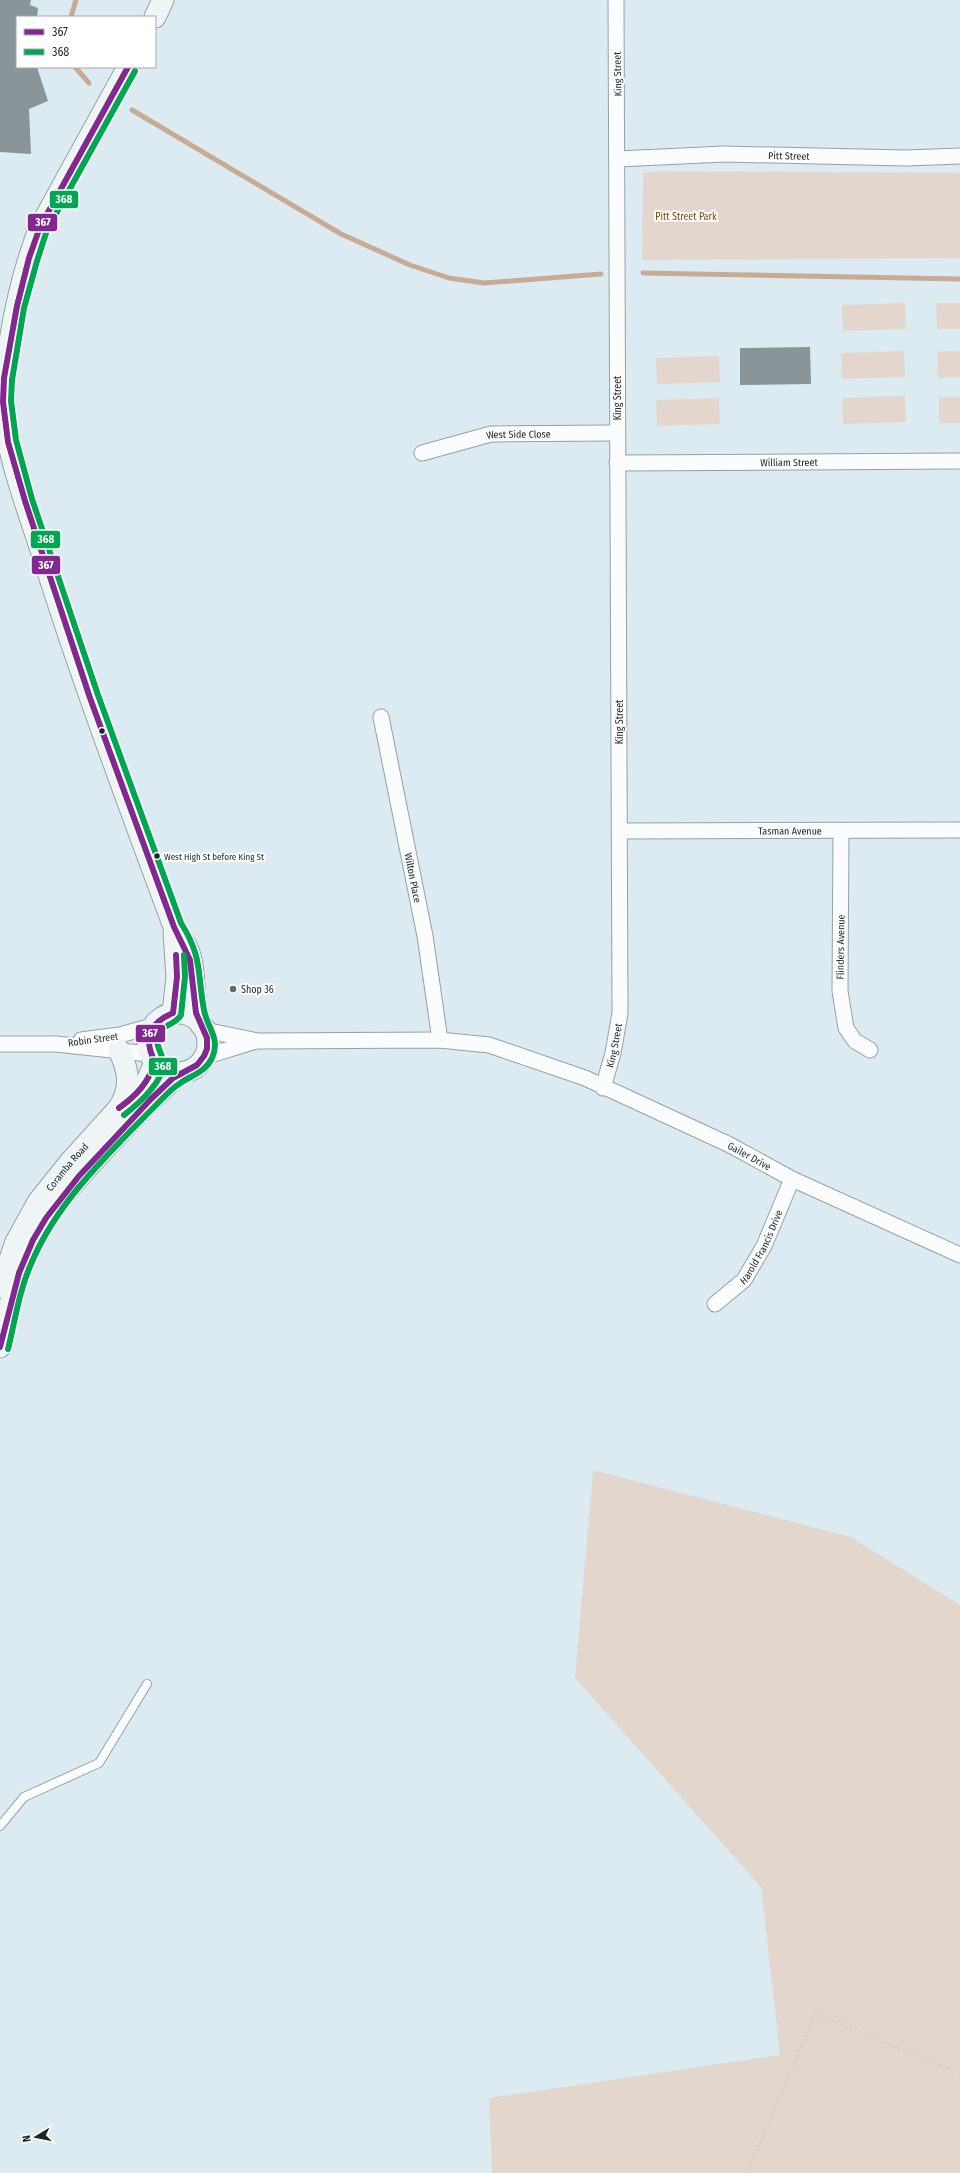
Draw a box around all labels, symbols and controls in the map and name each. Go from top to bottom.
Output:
legend [16,16,156,68]
text: 367 [52,25,68,39]
text: 368 [52,45,69,59]
street label: King Street [612,51,624,96]
street label: Pitt Street [768,150,810,163]
line badge: 368 [49,190,79,209]
text: 368 [55,193,73,206]
park label: Pitt Street Park [655,211,717,223]
line badge: 367 [27,213,58,232]
text: 367 [34,216,51,229]
street label: King Street [612,375,624,420]
street label: West Side Close [485,428,551,442]
street label: William Street [760,457,818,469]
line badge: 368 [30,530,61,549]
text: 368 [37,533,55,546]
line badge: 367 [31,555,61,575]
text: 367 [37,559,54,572]
street label: King Street [614,699,626,744]
unlabelled marker [97,726,107,736]
street label: Tasman Avenue [758,825,822,838]
marker: West High St before King St [152,851,162,861]
place label: West High St before King St [164,852,264,862]
street label: Wilton Place [401,852,423,904]
street label: Flinders Avenue [834,914,848,980]
marker: Shop 36 [228,984,238,994]
place label: Shop 36 [241,984,274,996]
street label: King Street [604,1022,625,1069]
line badge: 367 [135,1024,166,1043]
text: 367 [141,1027,158,1040]
street label: Robin Street [67,1030,120,1049]
line badge: 368 [148,1057,178,1076]
text: 368 [154,1060,172,1073]
street label: Gailer Drive [725,1140,773,1173]
street label: Coramba Road [44,1141,91,1194]
street label: Harold Francis Drive [738,1208,785,1288]
north arrow [16,2117,56,2157]
text: N [20,2134,34,2143]

